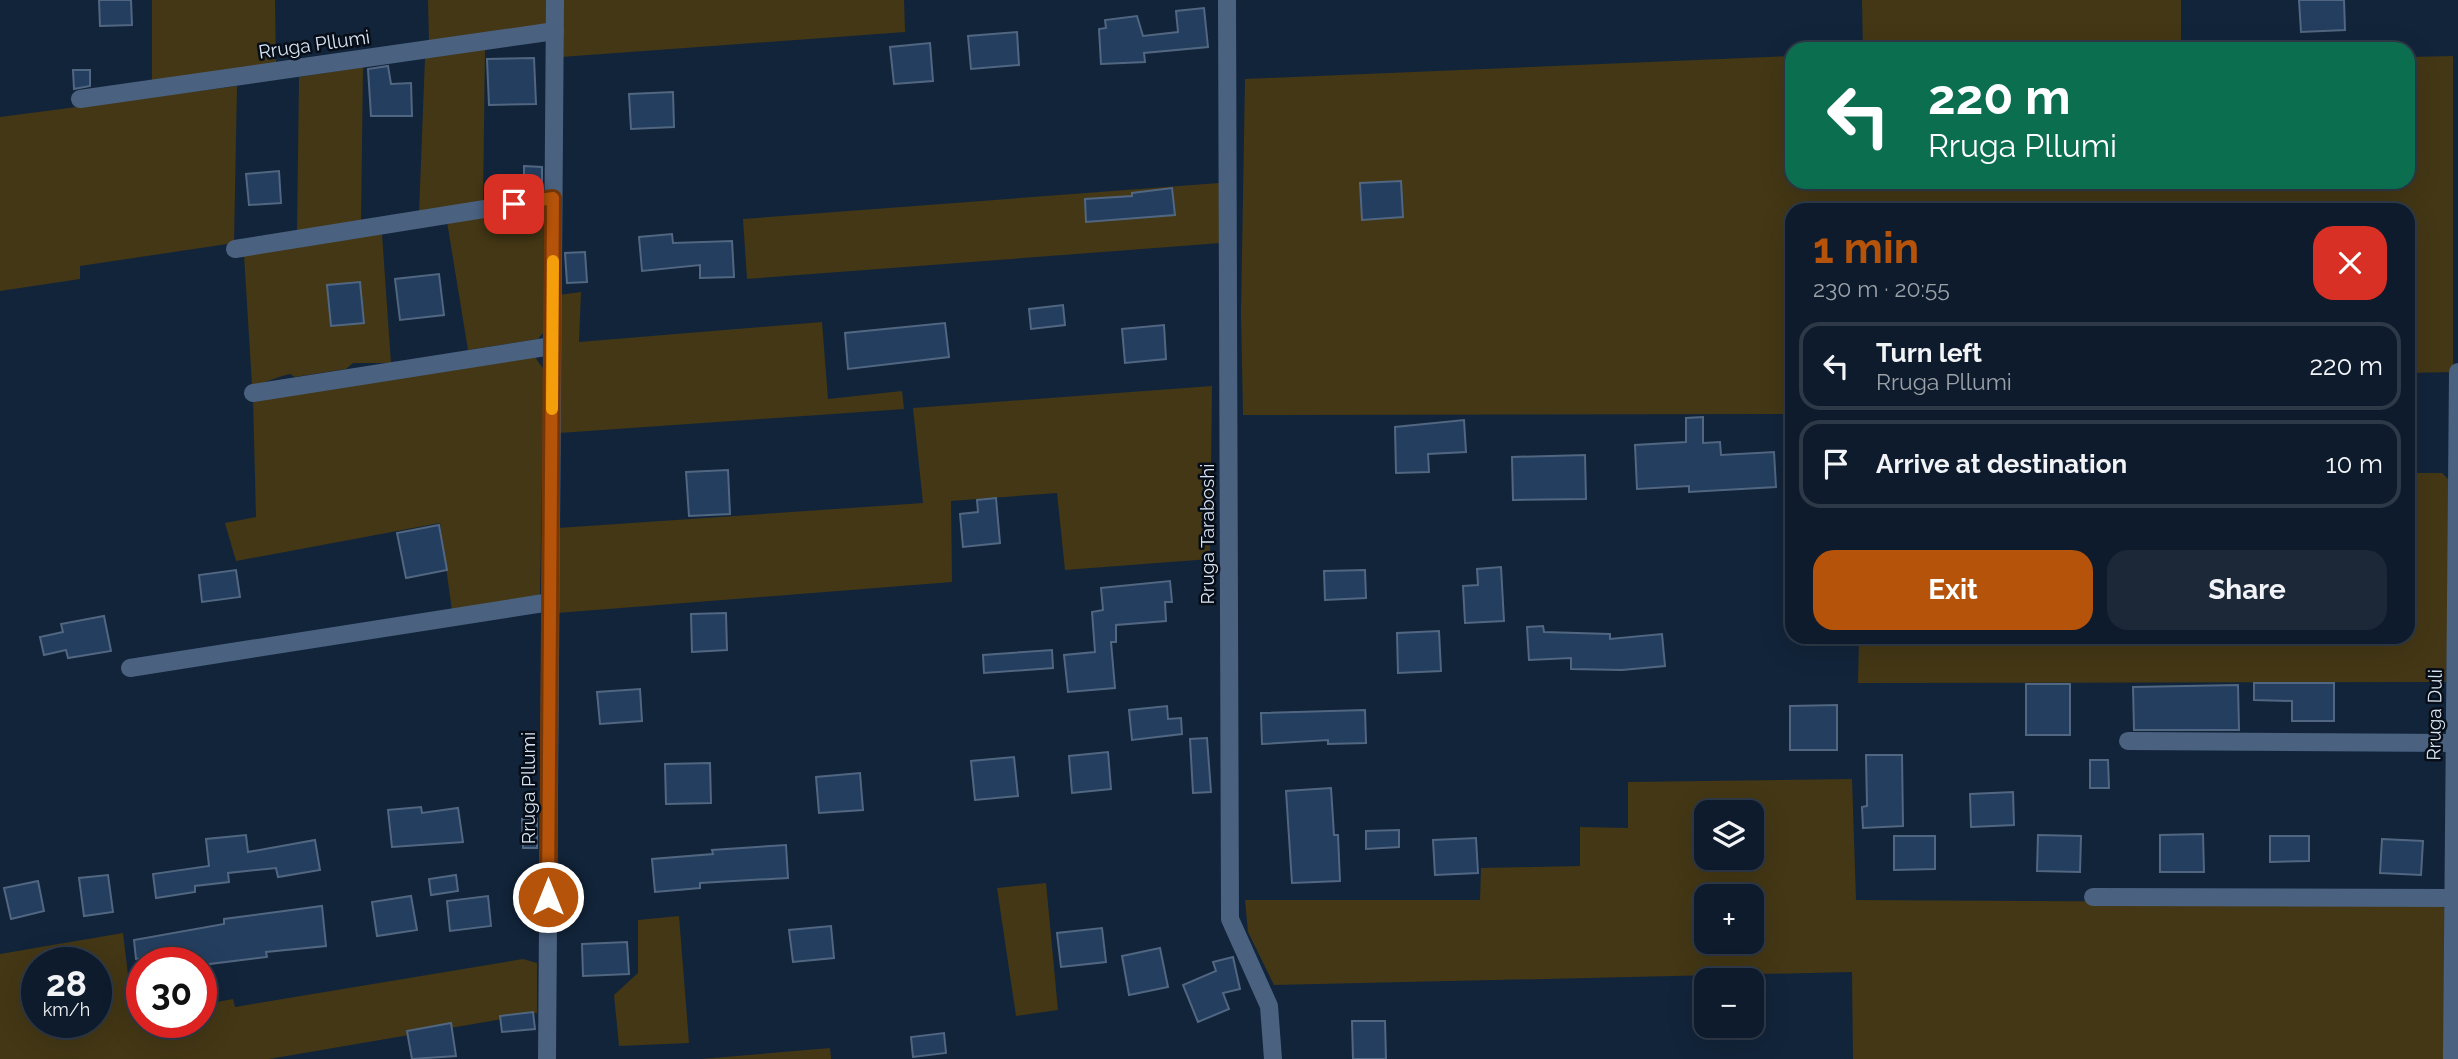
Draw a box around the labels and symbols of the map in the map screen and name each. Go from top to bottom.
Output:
street label: Rruga Pllumi [257,25,371,63]
pin [484,174,544,234]
street label: Rruga Taraboshi [1196,463,1218,605]
street label: Rruga Duli [2422,669,2446,761]
street label: Rruga Pllumi [517,732,539,844]
position arrow [511,860,585,934]
speed limit sign: 30 [126,947,217,1038]

